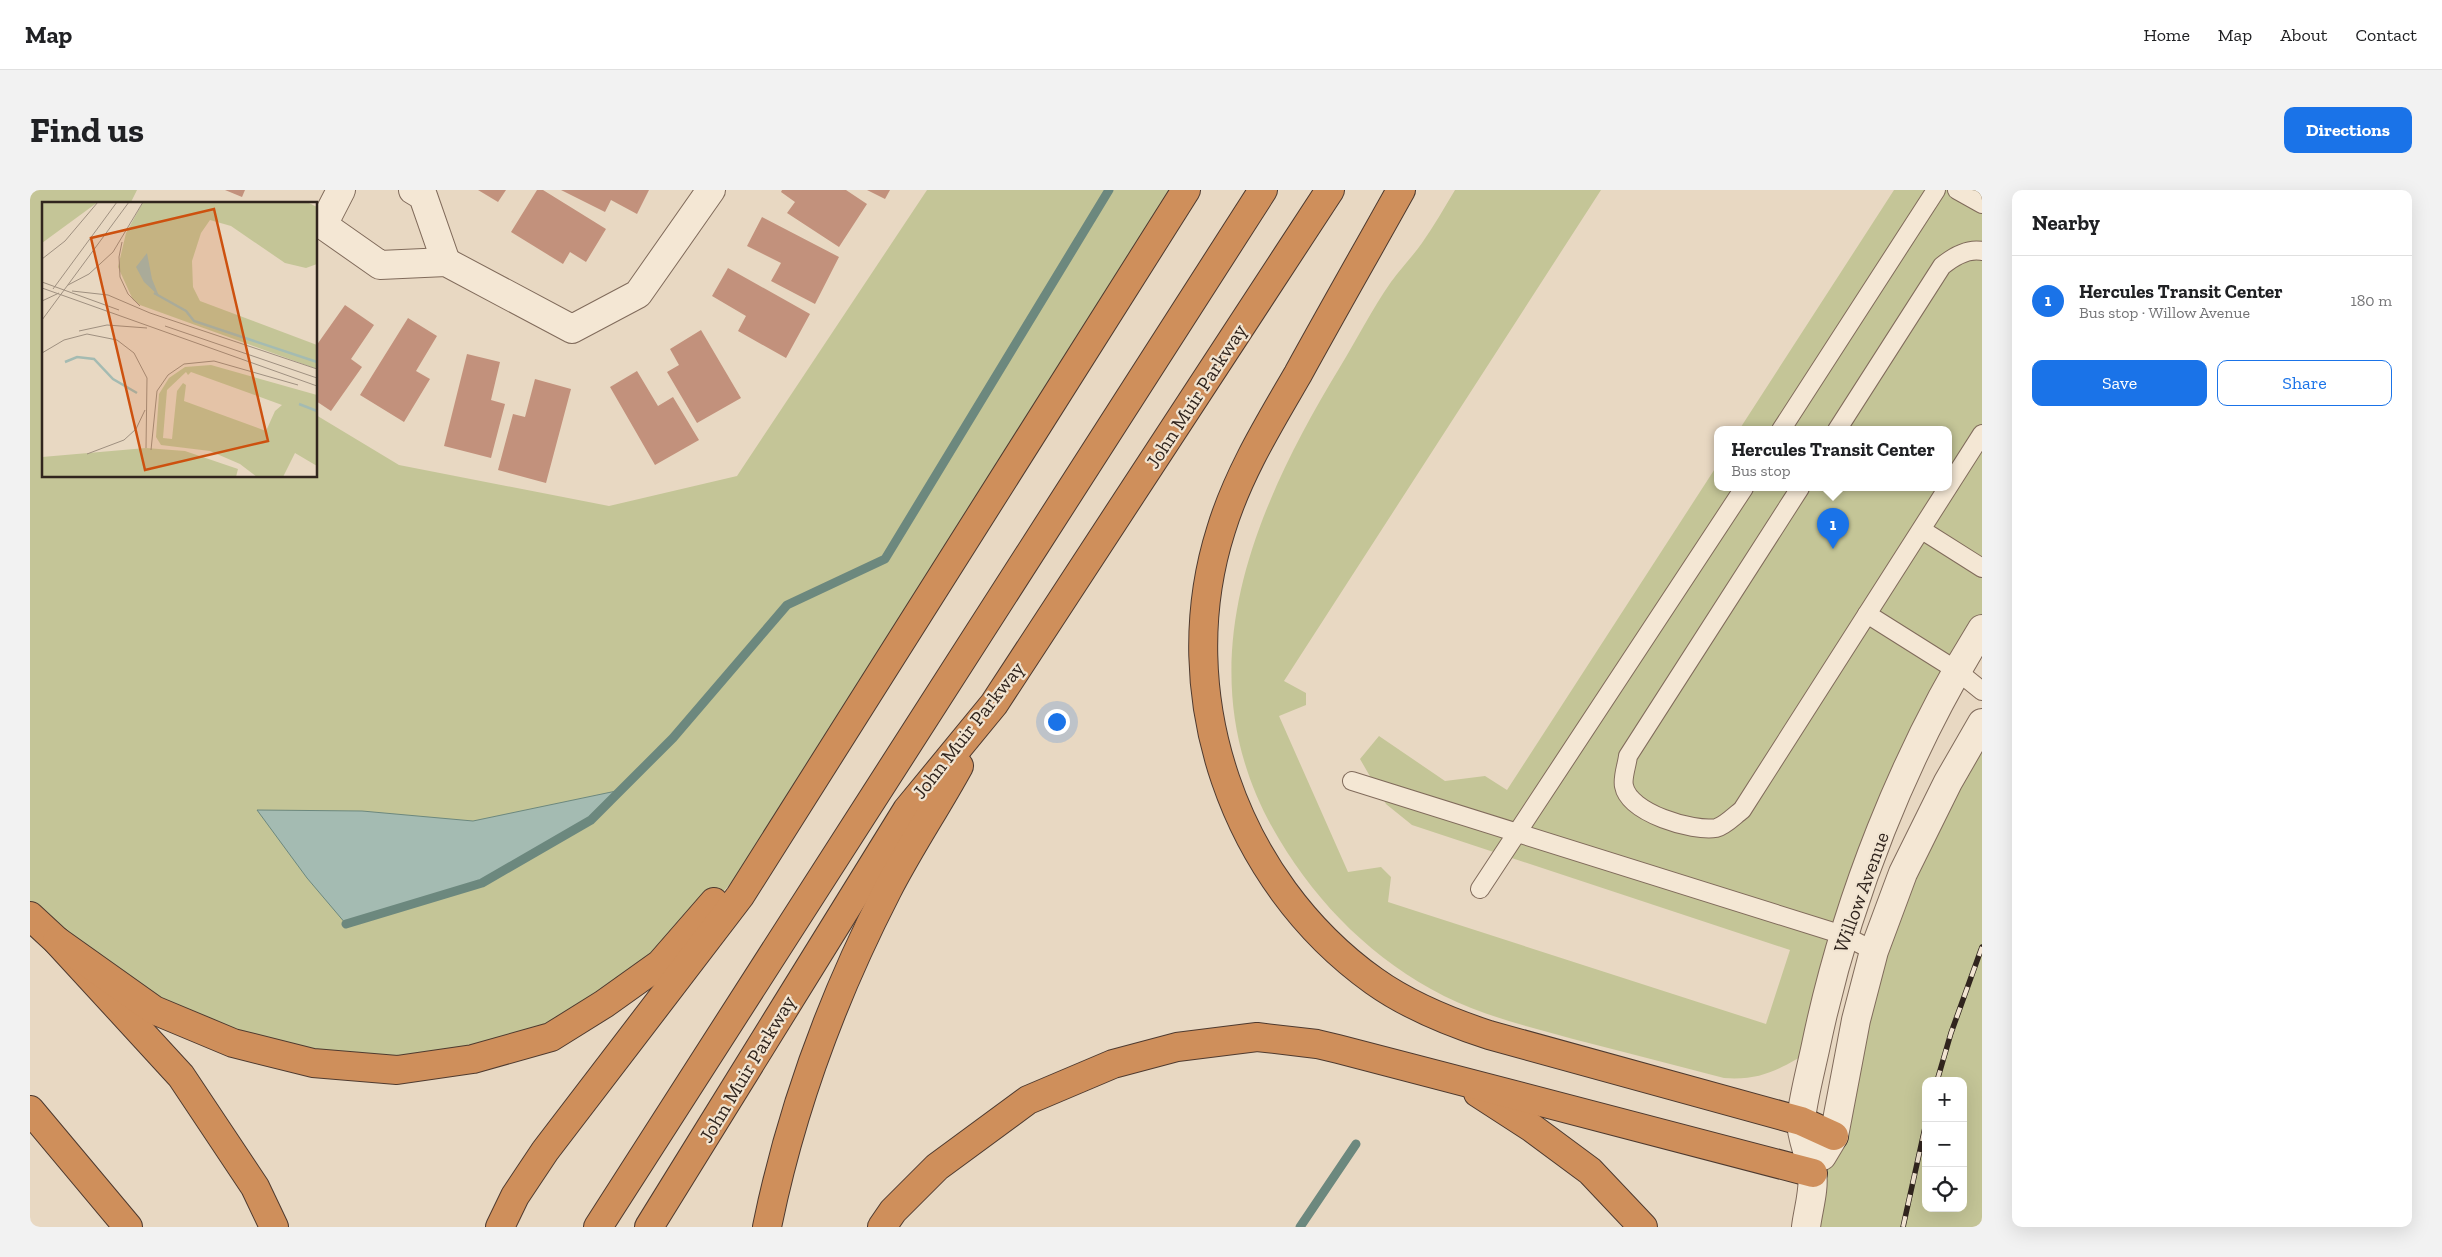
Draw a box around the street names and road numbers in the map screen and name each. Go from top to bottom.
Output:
street label: John Muir Parkway [1140,319,1252,473]
street label: John Muir Parkway [907,656,1029,803]
street label: Willow Avenue [1828,828,1894,956]
street label: John Muir Parkway [694,990,801,1147]

